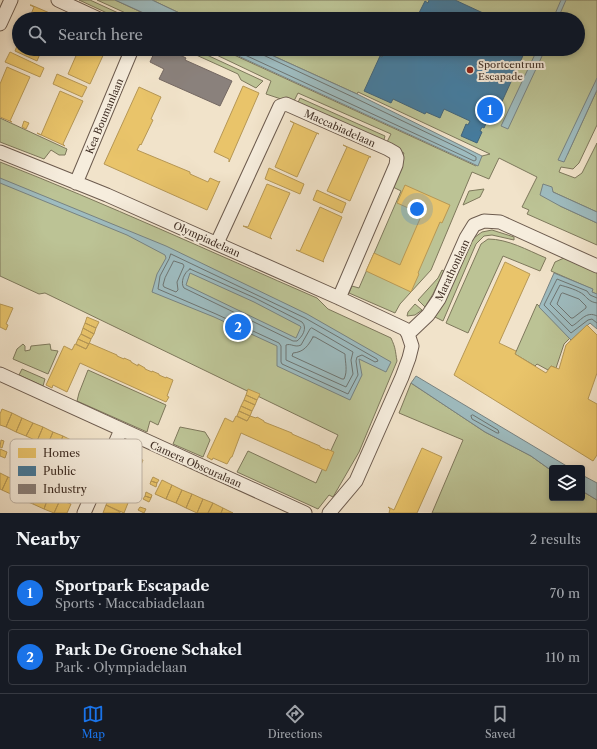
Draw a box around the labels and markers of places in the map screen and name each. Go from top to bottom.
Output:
place label: Sportcentrum Escapade [478,58,545,83]
marker: Sportcentrum Escapade [465,65,475,75]
pin: 1 [477,95,503,125]
pin: 2 [225,312,251,342]

